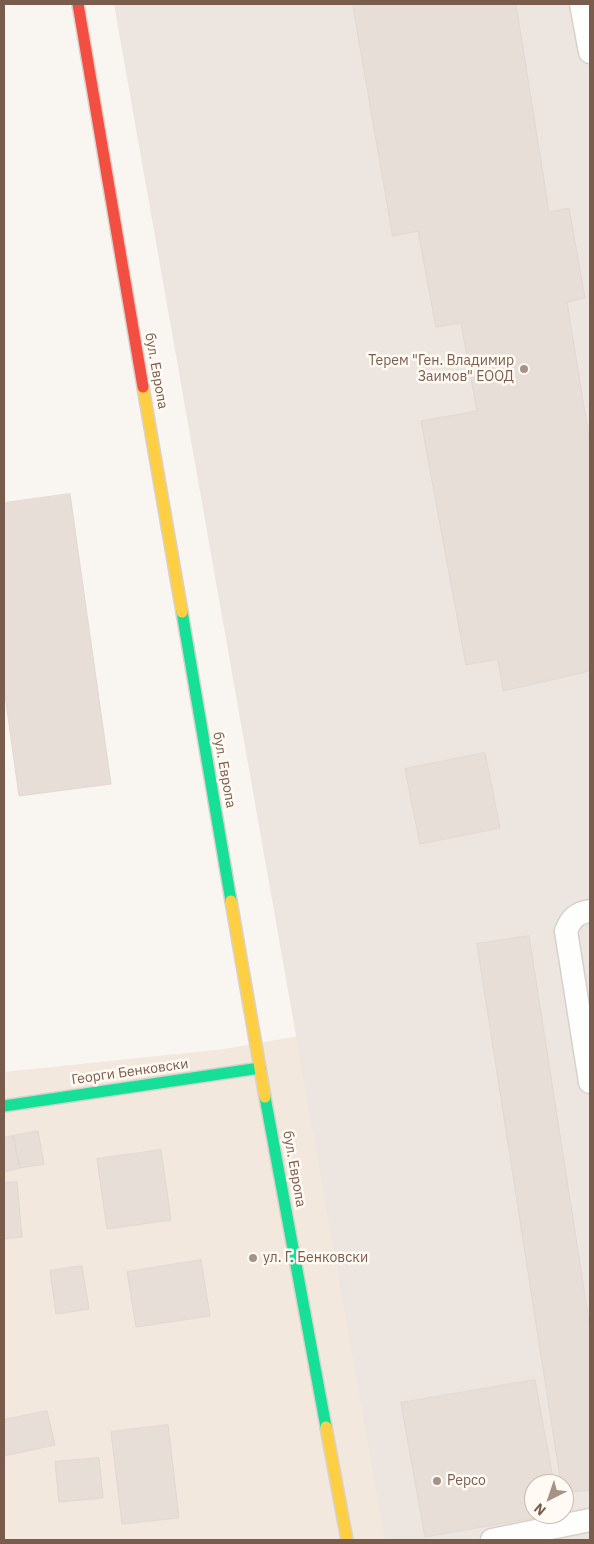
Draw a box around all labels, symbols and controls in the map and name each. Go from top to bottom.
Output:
street label: бул. Европа [141,332,171,410]
place label: Терем "Ген. Владимир Заимов" ЕООД [368,353,514,386]
marker: Терем "Ген. Владимир Заимов" ЕООД [518,363,530,375]
street label: бул. Европа [209,731,239,809]
street label: Георги Бенковски [71,1055,189,1089]
street label: бул. Европа [279,1130,309,1208]
place label: ул. Г. Бенковски [263,1250,368,1266]
marker: ул. Г. Бенковски [247,1252,259,1264]
place label: Pepco [447,1473,486,1489]
north arrow [524,1474,574,1524]
marker: Pepco [431,1475,443,1487]
text: N [530,1499,550,1520]

